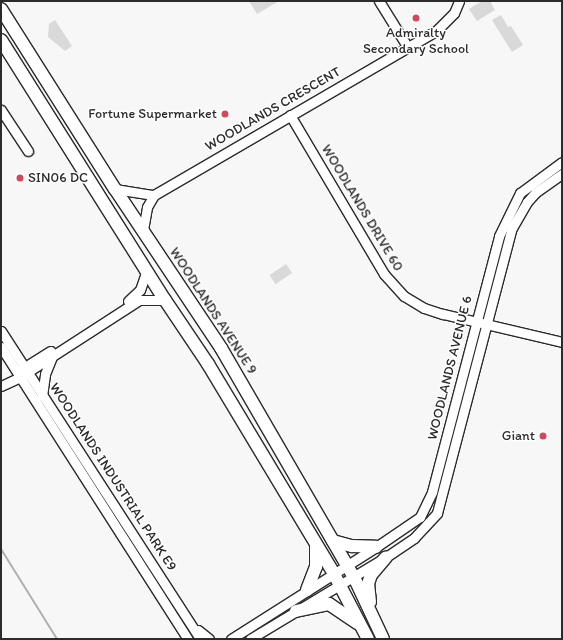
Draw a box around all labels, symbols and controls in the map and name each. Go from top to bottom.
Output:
marker: Admiralty Secondary School [411,13,421,23]
place label: Admiralty Secondary School [363,25,469,58]
street label: WOODLANDS CRESCENT [202,63,344,155]
place label: Fortune Supermarket [88,106,217,122]
marker: Fortune Supermarket [220,109,230,119]
street label: WOODLANDS DRIVE 60 [318,142,406,274]
place label: SIN06 DC [28,170,88,186]
marker: SIN06 DC [15,173,25,183]
street label: WOODLANDS AVENUE 9 [166,244,260,378]
street label: WOODLANDS AVENUE 6 [424,294,476,442]
street label: WOODLANDS INDUSTRIAL PARK E9 [46,380,180,574]
place label: Giant [502,428,535,444]
marker: Giant [538,431,548,441]

